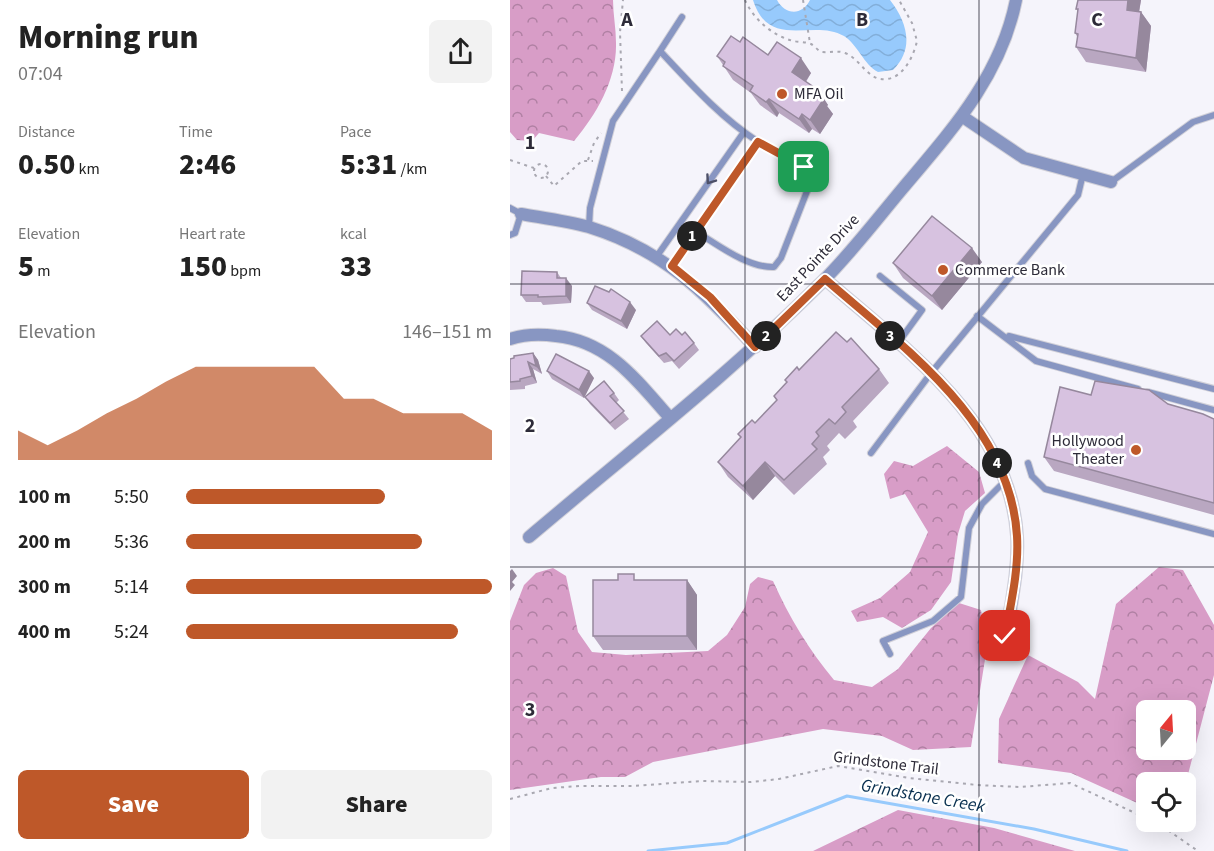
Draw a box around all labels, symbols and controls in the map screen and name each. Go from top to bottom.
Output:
text: A [620,6,633,34]
text: B [856,6,868,34]
text: C [1091,6,1103,34]
text: Morning run [18,14,198,61]
button: share [429,20,492,83]
text: 07:04 [18,60,63,88]
place label: MFA Oil [794,83,843,105]
marker: MFA Oil [775,87,789,101]
text: Distance [18,121,75,143]
text: Time [179,121,213,143]
text: Pace [340,121,371,143]
text: 1 [525,129,535,157]
pin [778,141,829,192]
text: 0.50 [18,143,75,186]
text: 2:46 [179,143,236,186]
text: 5:31 [340,143,397,186]
icon: arrive [787,150,820,183]
text: km [75,158,100,180]
text: /km [397,158,427,180]
one-way arrow [706,173,717,184]
street label: East Pointe Drive [772,209,864,307]
pin: 1 [677,221,707,251]
text: Elevation [18,223,80,245]
text: Heart rate [179,223,246,245]
text: kcal [340,223,367,245]
text: 1 [688,225,696,247]
text: 5 [18,245,34,288]
text: 150 [179,245,227,288]
text: 33 [340,245,372,288]
place label: Commerce Bank [955,259,1065,281]
text: m [34,260,51,282]
text: bpm [227,260,261,282]
marker: Commerce Bank [936,263,950,277]
text: Elevation [18,318,96,346]
text: 146–151 m [402,318,492,346]
pin: 2 [751,321,781,351]
pin: 3 [875,321,905,351]
text: 2 [762,325,770,347]
text: 3 [886,325,894,347]
text: 2 [525,412,535,440]
place label: Hollywood Theater [1052,430,1124,470]
marker: Hollywood Theater [1129,443,1143,457]
pin: 4 [982,448,1012,478]
text: 4 [993,452,1001,474]
text: 100 m [18,483,71,511]
text: 5:50 [114,483,149,511]
text: 200 m [18,528,71,556]
text: 5:36 [114,528,149,556]
text: 300 m [18,573,71,601]
text: 5:14 [114,573,149,601]
pin [979,610,1030,661]
text: 400 m [18,618,71,646]
text: 5:24 [114,618,149,646]
icon: check [988,619,1021,652]
text: 3 [525,696,535,724]
north arrow [1136,700,1196,760]
map controls [1136,700,1196,832]
street label: Grindstone Trail [832,746,940,780]
button: Save [18,770,249,839]
button: Share [261,770,492,839]
button: locate [1136,772,1196,832]
water label: Grindstone Creek [859,773,987,819]

